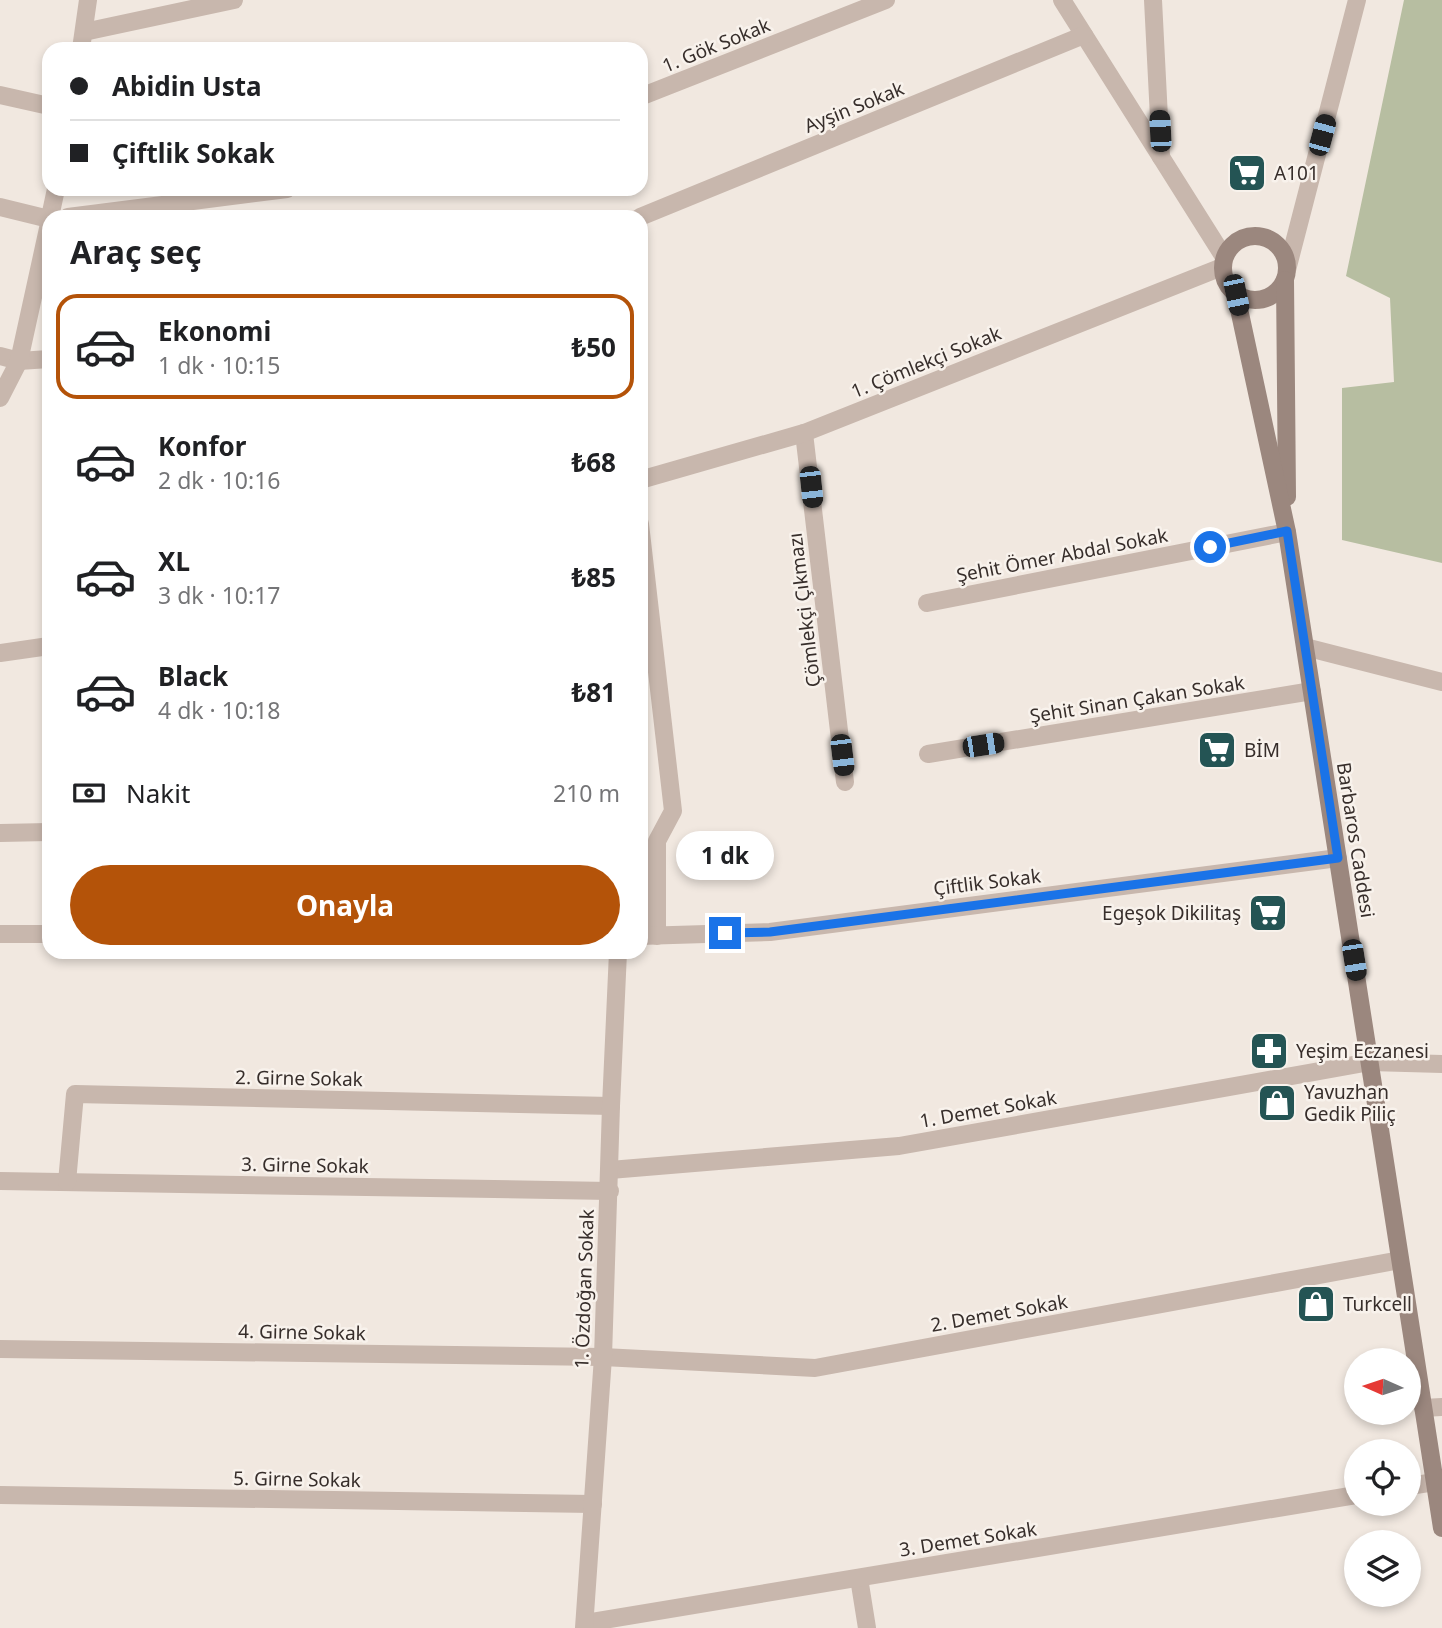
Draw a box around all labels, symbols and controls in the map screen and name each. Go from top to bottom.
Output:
street label: 1. Gök Sokak [658,12,774,78]
text: Abidin Usta [112,68,262,104]
street label: Ayşin Sokak [800,75,908,139]
car [1149,109,1172,153]
car [1307,112,1338,158]
text: Çiftlik Sokak [112,135,275,171]
supermarket icon: A101 [1226,152,1268,194]
place label: A101 [1274,160,1319,186]
text: Araç seç [70,230,202,273]
car [1222,272,1251,318]
text: Ekonomi [158,313,271,349]
icon: car [74,315,137,378]
street label: 1. Çömlekçi Sokak [847,320,1005,404]
text: ₺50 [571,329,616,365]
text: 1 dk · 10:15 [158,349,280,381]
text: Konfor [158,428,246,464]
icon: car [74,430,137,493]
text: ₺68 [571,444,616,480]
text: 2 dk · 10:16 [158,464,280,496]
car [799,465,824,509]
street label: Şehit Ömer Abdal Sokak [954,522,1170,588]
street label: Çömlekçi Çıkmazı [782,531,826,689]
route start [1194,531,1226,563]
text: XL [158,543,190,579]
icon: car [74,545,137,608]
text: ₺85 [571,559,616,595]
text: 3 dk · 10:17 [158,579,280,611]
text: Black [158,658,228,694]
icon: car [74,660,137,723]
street label: Şehit Sinan Çakan Sokak [1028,669,1246,729]
text: ₺81 [571,674,616,710]
text: 4 dk · 10:18 [158,694,280,726]
supermarket icon: BİM [1196,729,1238,771]
car [961,731,1006,759]
car [830,733,855,777]
place label: BİM [1244,737,1280,763]
street label: Barbaros Caddesi [1331,760,1381,920]
icon: cash [70,774,108,812]
text: Nakit [126,775,190,811]
text: 210 m [553,777,620,809]
callout: 1 dk [676,832,774,880]
text: 1 dk [701,839,749,871]
street label: Çiftlik Sokak [932,863,1042,901]
button: Onayla [70,865,620,945]
supermarket icon: Egeşok Dikilitaş [1247,892,1289,934]
place label: Egeşok Dikilitaş [1102,900,1241,926]
route end [709,917,741,949]
car [1341,938,1368,982]
pharmacy icon: Yeşim Eczanesi [1248,1030,1290,1072]
place label: Yeşim Eczanesi [1296,1038,1429,1064]
street label: 2. Girne Sokak [235,1064,363,1092]
place label: Yavuzhan Gedik Piliç [1304,1079,1396,1127]
shop icon: Yavuzhan Gedik Piliç [1256,1082,1298,1124]
street label: 1. Demet Sokak [917,1084,1059,1134]
street label: 3. Girne Sokak [241,1151,369,1179]
street label: 1. Özdoğan Sokak [568,1209,600,1369]
shop icon: Turkcell [1295,1283,1337,1325]
street label: 2. Demet Sokak [928,1288,1070,1338]
place label: Turkcell [1343,1291,1412,1317]
street label: 4. Girne Sokak [238,1318,366,1346]
north arrow [1344,1348,1421,1424]
map controls [1344,1348,1421,1607]
button: locate [1344,1439,1421,1516]
street label: 5. Girne Sokak [233,1465,361,1493]
street label: 3. Demet Sokak [897,1515,1039,1563]
button: layers [1344,1530,1421,1607]

